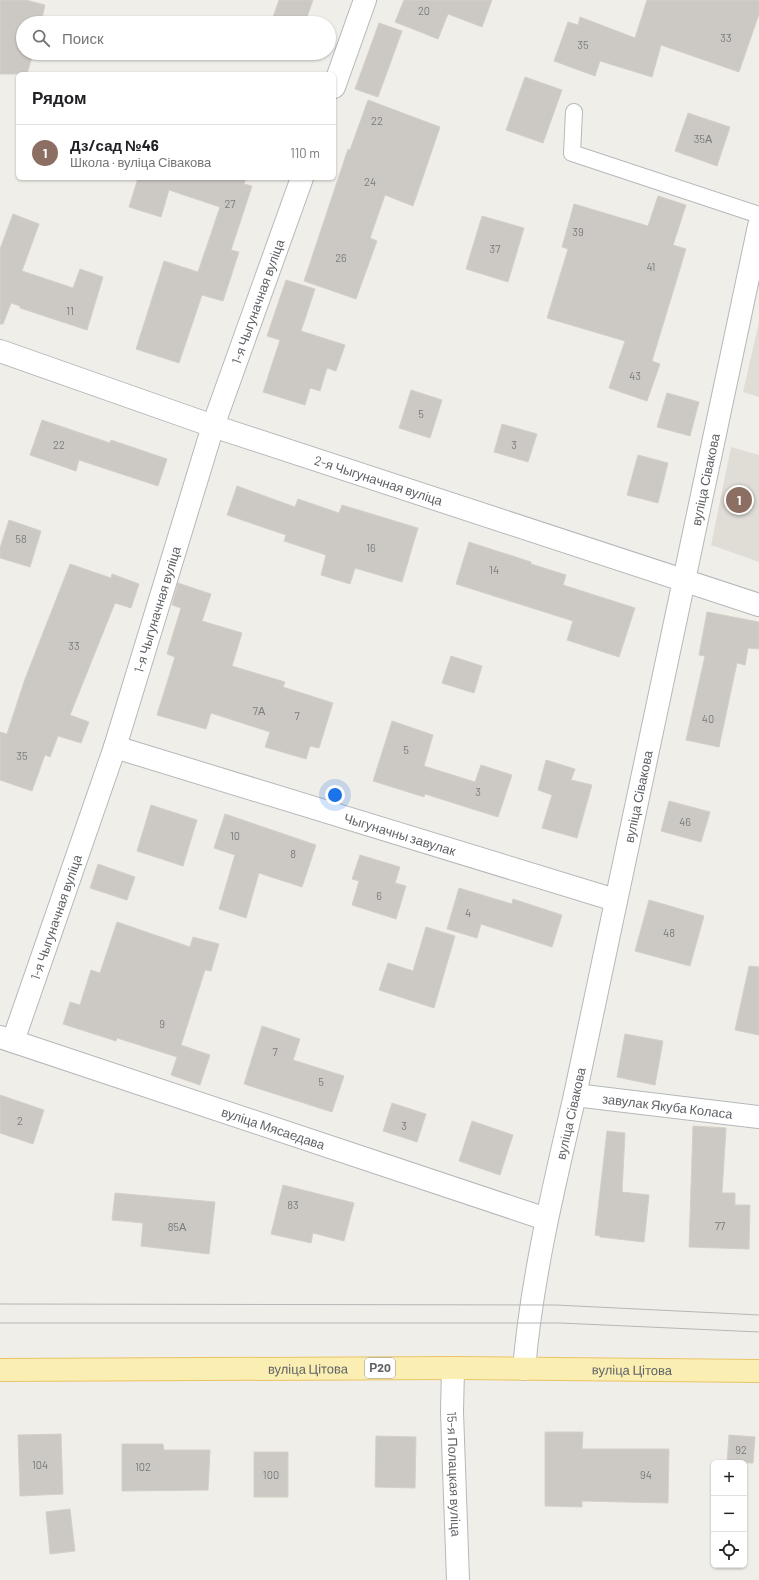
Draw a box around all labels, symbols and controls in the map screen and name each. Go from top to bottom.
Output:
house number: 20 [418,4,430,17]
search box [16,16,336,60]
icon: search [30,27,52,49]
text: Поиск [62,29,104,47]
house number: 33 [720,31,732,44]
house number: 35 [577,38,589,51]
text: Рядом [32,87,87,107]
house number: 22 [371,114,383,127]
house number: 35А [694,132,713,145]
text: Дз/сад №46 [70,136,159,154]
text: 1 [43,145,47,161]
text: 110 m [290,145,320,161]
text: Школа · вуліца Сівакова [70,154,211,170]
house number: 24 [364,175,376,188]
house number: 27 [224,197,236,210]
house number: 39 [572,225,584,238]
street label: 1-я Чыгуначная вуліца [228,236,288,366]
house number: 37 [490,242,500,255]
house number: 26 [335,251,347,264]
house number: 41 [647,260,655,273]
house number: 11 [66,304,74,317]
house number: 43 [629,369,641,382]
house number: 5 [418,407,424,420]
street label: вуліца Сівакова [688,431,723,527]
house number: 22 [53,438,65,451]
house number: 3 [511,438,517,451]
street label: 2-я Чыгуначная вуліца [312,452,445,509]
pin: 1 [726,485,752,515]
house number: 58 [15,532,27,545]
house number: 16 [366,541,376,554]
street label: 1-я Чыгуначная вуліца [130,543,184,675]
house number: 14 [489,563,499,576]
house number: 33 [68,639,80,652]
house number: 7А [253,704,266,717]
house number: 7 [294,709,300,722]
house number: 40 [702,712,714,725]
house number: 5 [403,743,409,756]
street label: вуліца Сівакова [621,748,656,844]
house number: 35 [16,749,28,762]
your location [325,785,345,805]
house number: 3 [475,785,481,798]
street label: Чыгуначны завулак [342,810,458,859]
house number: 46 [679,815,691,828]
house number: 10 [230,829,240,842]
house number: 8 [290,847,296,860]
street label: 1-я Чыгуначная вуліца [27,852,85,982]
house number: 6 [376,889,382,902]
house number: 4 [465,906,471,919]
house number: 48 [663,926,675,939]
house number: 9 [159,1017,165,1030]
house number: 7 [272,1045,278,1058]
street label: вуліца Сівакова [552,1065,589,1161]
house number: 5 [318,1075,324,1088]
street label: завулак Якуба Коласа [601,1090,734,1122]
street label: вуліца Мясаедава [219,1103,328,1153]
house number: 2 [17,1114,23,1127]
house number: 3 [401,1119,407,1132]
house number: 83 [287,1198,299,1211]
house number: 77 [715,1219,725,1232]
house number: 85А [168,1220,187,1233]
road number: Р20 [365,1358,395,1378]
street label: вуліца Цітова [268,1360,349,1377]
street label: вуліца Цітова [592,1361,673,1378]
street label: 15-я Полацкая вуліца [444,1411,464,1538]
house number: 92 [735,1443,747,1456]
house number: 104 [32,1458,48,1471]
house number: 102 [135,1460,151,1473]
map controls [711,1460,747,1568]
button: + [711,1460,747,1496]
house number: 100 [263,1468,279,1481]
house number: 94 [640,1468,652,1481]
button: − [711,1496,747,1532]
button: locate [711,1532,747,1568]

